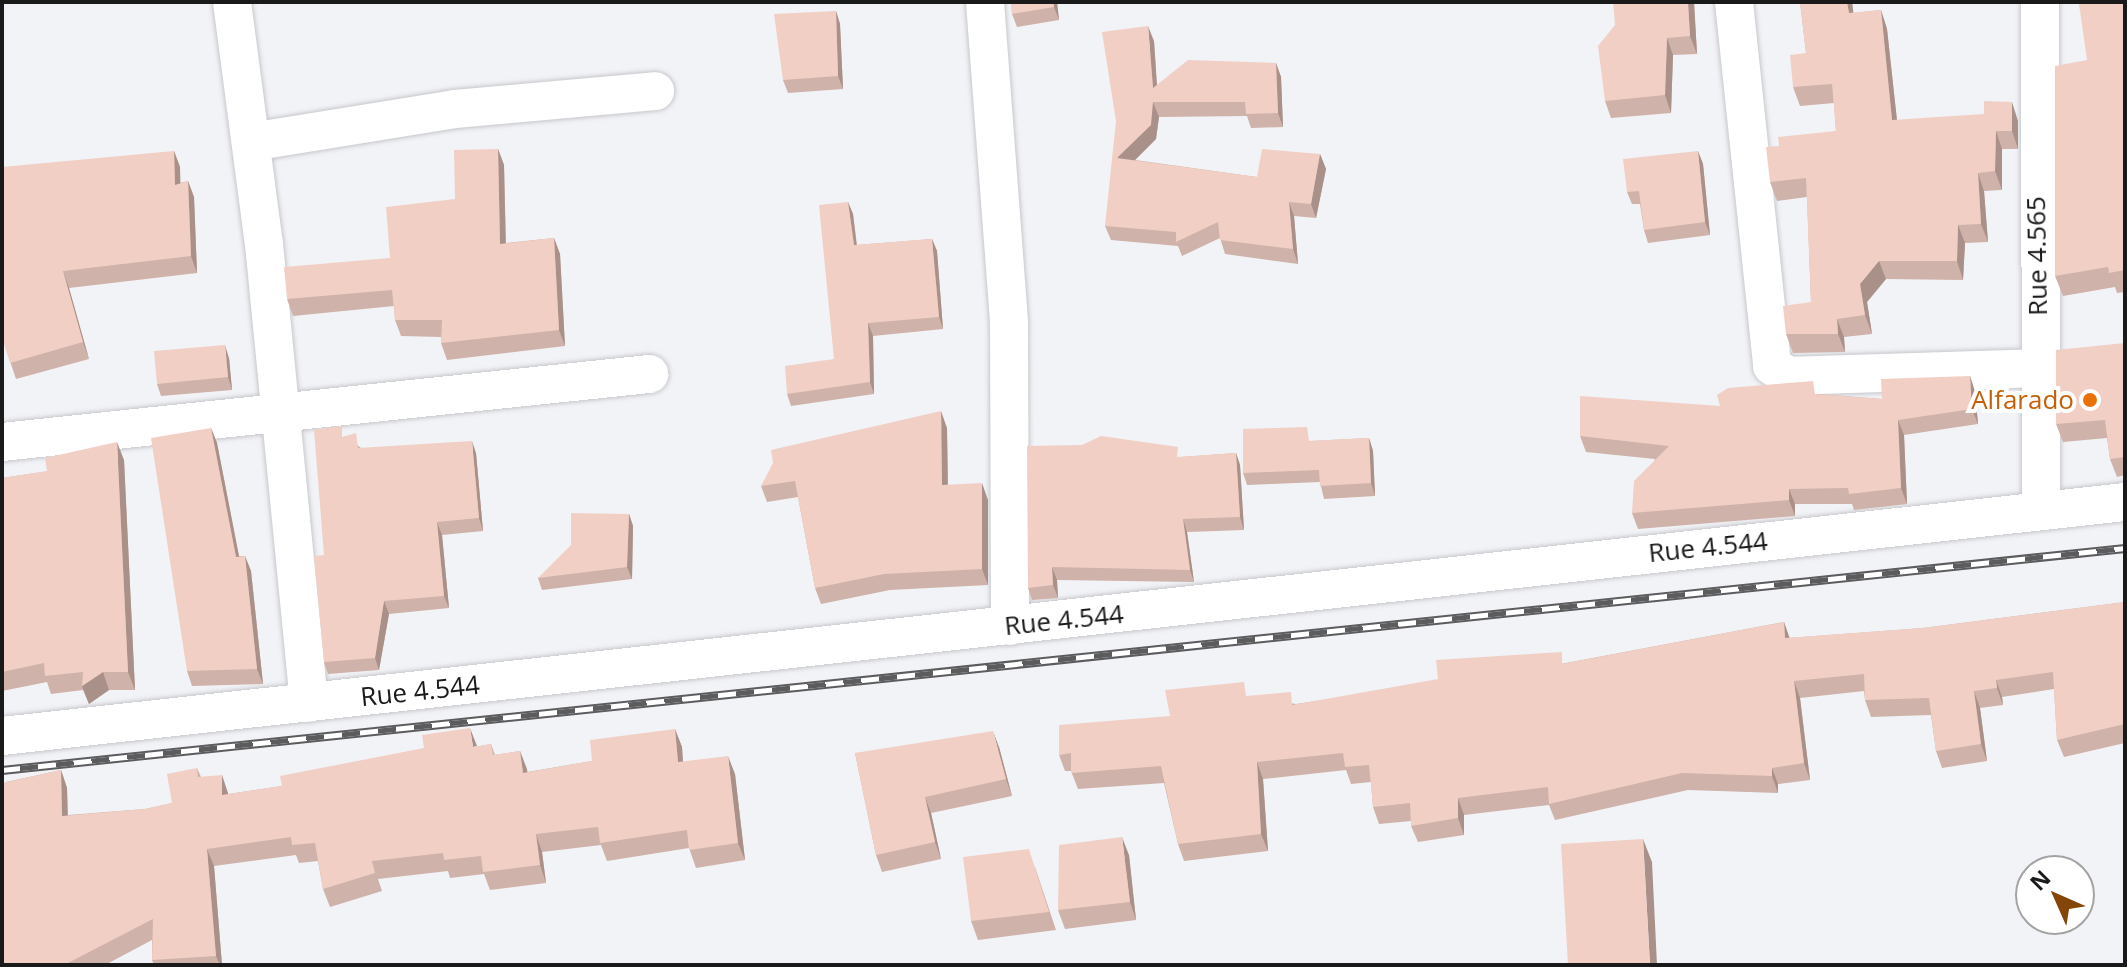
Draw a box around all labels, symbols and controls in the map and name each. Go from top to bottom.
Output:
street label: Rue 4.565 [2020,196,2054,316]
place label: Alfarado [1971,384,2074,416]
marker: Alfarado [2081,391,2099,409]
street label: Rue 4.544 [1647,525,1769,569]
street label: Rue 4.544 [1003,598,1125,642]
street label: Rue 4.544 [359,669,481,713]
north arrow [2015,855,2095,935]
text: N [2023,863,2056,896]

